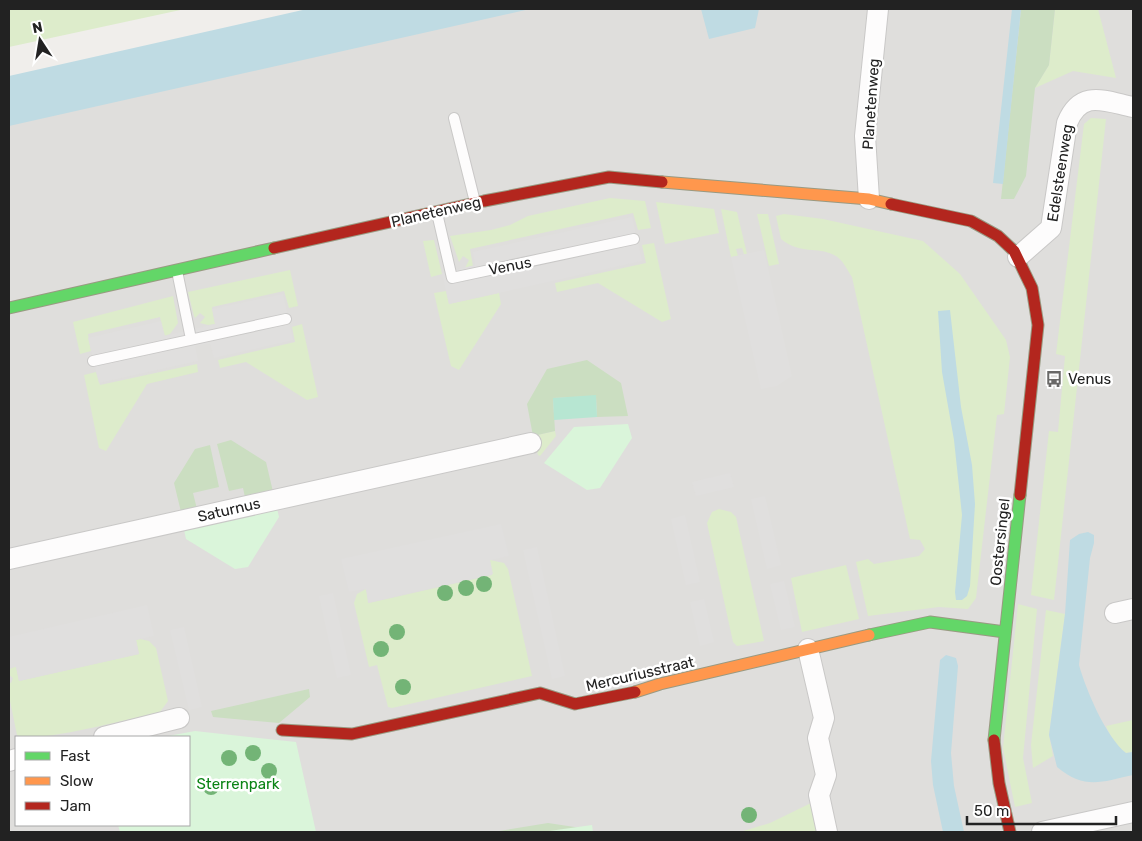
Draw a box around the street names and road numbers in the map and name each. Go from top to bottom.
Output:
street label: Planetenweg [859,58,883,150]
street label: Edelsteenweg [1043,123,1077,223]
street label: Planetenweg [389,193,483,231]
street label: Venus [487,253,533,279]
street label: Saturnus [196,494,262,526]
street label: Oostersingel [986,497,1014,587]
street label: Mercuriusstraat [584,653,696,695]

